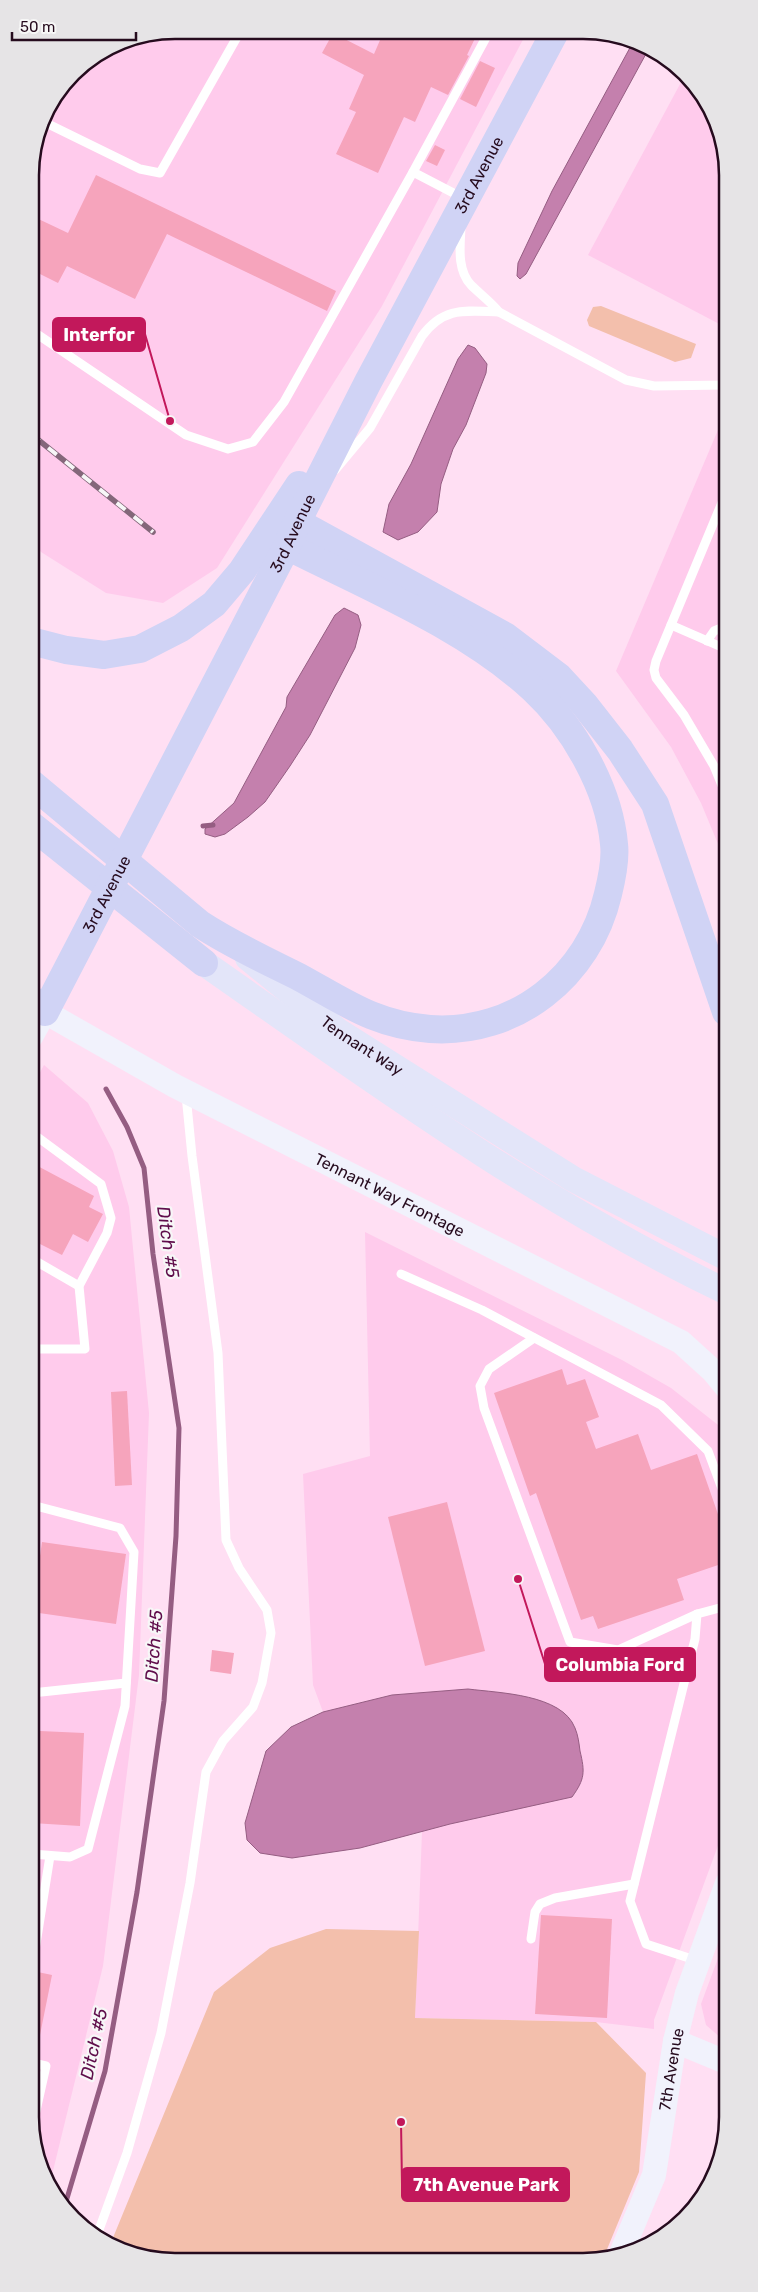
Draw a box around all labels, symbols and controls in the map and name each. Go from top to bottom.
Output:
scale bar [12,10,136,42]
text: 50 m [20,18,55,36]
street label: 3rd Avenue [450,133,507,217]
callout: Interfor [53,318,145,351]
text: Interfor [63,324,135,346]
street label: 3rd Avenue [265,491,319,576]
street label: 3rd Avenue [78,852,134,936]
street label: Tennant Way [317,1012,407,1079]
street label: Tennant Way Frontage [312,1149,468,1241]
water label: Ditch #5 [152,1205,184,1280]
water label: Ditch #5 [141,1609,168,1683]
callout: Columbia Ford [545,1648,695,1681]
text: Columbia Ford [555,1654,685,1676]
water label: Ditch #5 [76,2006,112,2082]
street label: 7th Avenue [655,2026,687,2112]
callout: 7th Avenue Park [402,2168,569,2201]
text: 7th Avenue Park [413,2174,559,2196]

